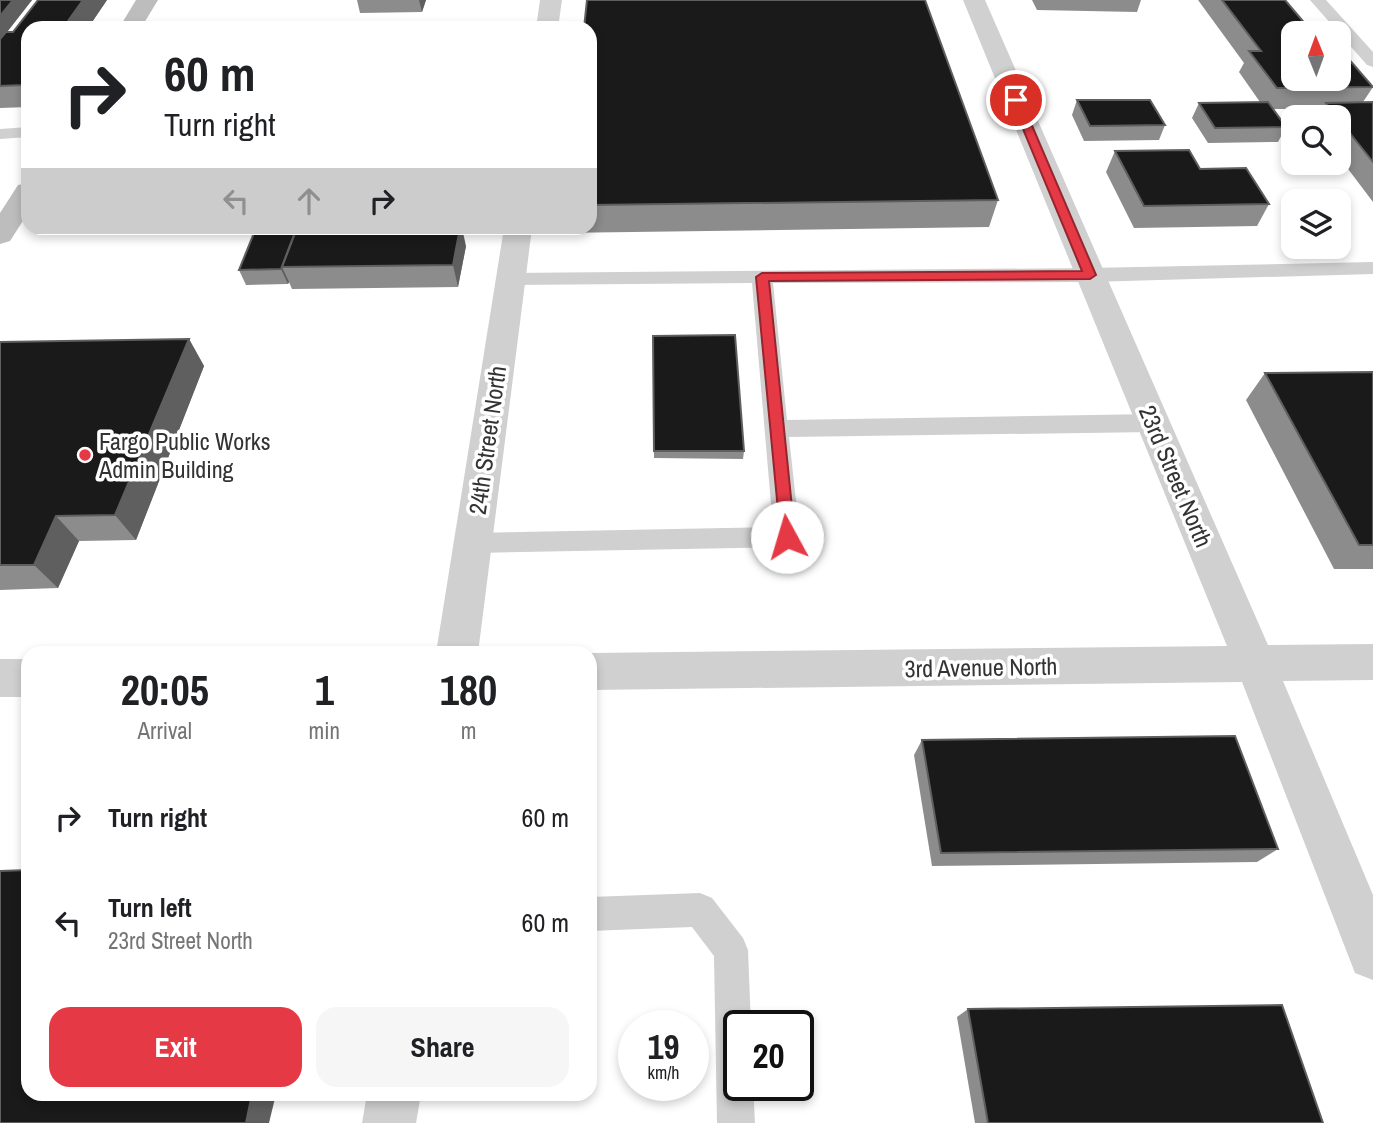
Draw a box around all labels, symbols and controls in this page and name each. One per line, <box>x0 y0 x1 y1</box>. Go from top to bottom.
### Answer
north arrow <box>1281 21 1351 91</box>
map controls <box>1281 21 1351 259</box>
text: 60 m <box>164 40 256 106</box>
icon: right <box>49 49 140 140</box>
pin <box>986 70 1046 130</box>
icon: arrive <box>997 81 1035 119</box>
text: Turn right <box>164 103 276 146</box>
button: search <box>1281 105 1351 175</box>
icon: left <box>217 182 255 220</box>
icon: ahead <box>290 182 328 220</box>
icon: right <box>363 182 401 220</box>
button: layers <box>1281 189 1351 259</box>
street label: 24th Street North <box>461 364 513 516</box>
street label: 23rd Street North <box>1132 400 1220 552</box>
place label: Fargo Public Works Admin Building <box>98 425 271 485</box>
marker: Fargo Public Works Admin Building <box>77 447 93 463</box>
position arrow <box>750 500 824 574</box>
street label: 3rd Avenue North <box>904 650 1058 684</box>
text: 20:05 <box>121 662 209 718</box>
text: 1 <box>315 662 334 718</box>
text: 180 <box>440 662 497 718</box>
text: Arrival <box>138 715 192 746</box>
text: min <box>309 715 340 746</box>
text: m <box>461 715 476 746</box>
icon: right <box>49 799 87 837</box>
text: Turn right <box>108 800 207 835</box>
text: 60 m <box>522 800 569 835</box>
text: Turn left <box>108 890 192 925</box>
icon: left <box>49 904 87 942</box>
text: 60 m <box>522 905 569 940</box>
text: 23rd Street North <box>108 925 253 956</box>
button: Exit <box>49 1007 302 1087</box>
button: Share <box>316 1007 569 1087</box>
speed limit sign: 20 <box>723 1010 814 1101</box>
text: 19 <box>648 1023 679 1070</box>
text: km/h <box>648 1060 680 1085</box>

